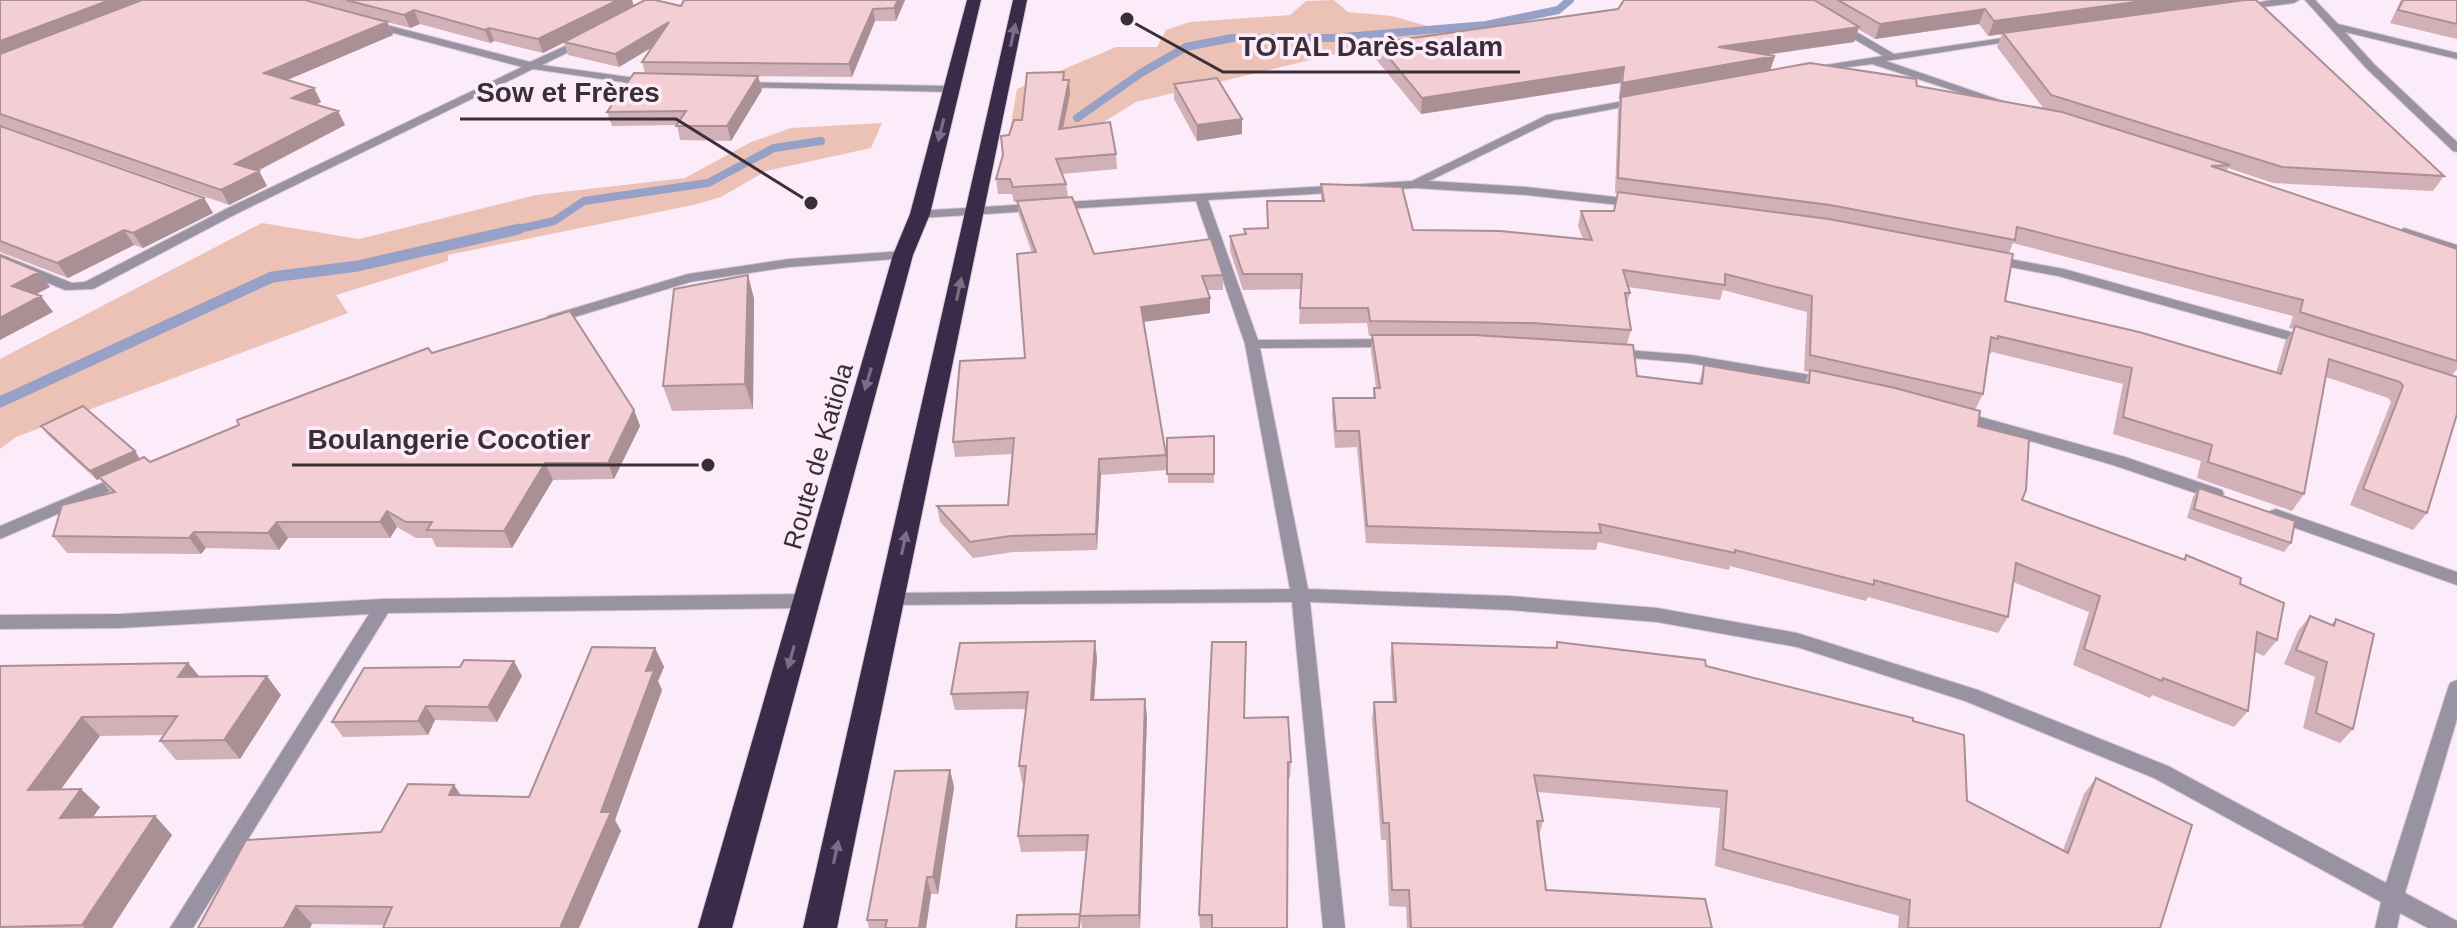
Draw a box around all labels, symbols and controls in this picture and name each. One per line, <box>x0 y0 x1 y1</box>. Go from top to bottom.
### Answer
callout: TOTAL Darès-salam <box>1223 20 1520 72</box>
one-way arrow <box>1007 22 1020 47</box>
text: TOTAL Darès-salam <box>1239 31 1503 62</box>
callout: Sow et Frères <box>460 67 676 119</box>
text: Sow et Frères <box>476 77 660 108</box>
one-way arrow <box>934 117 947 142</box>
one-way arrow <box>953 276 966 301</box>
street label: Route de Katiola <box>777 359 859 553</box>
one-way arrow <box>862 367 874 392</box>
callout: Boulangerie Cocotier <box>292 413 607 465</box>
text: Boulangerie Cocotier <box>307 424 591 455</box>
one-way arrow <box>898 530 911 555</box>
one-way arrow <box>784 644 796 669</box>
one-way arrow <box>830 839 843 864</box>

